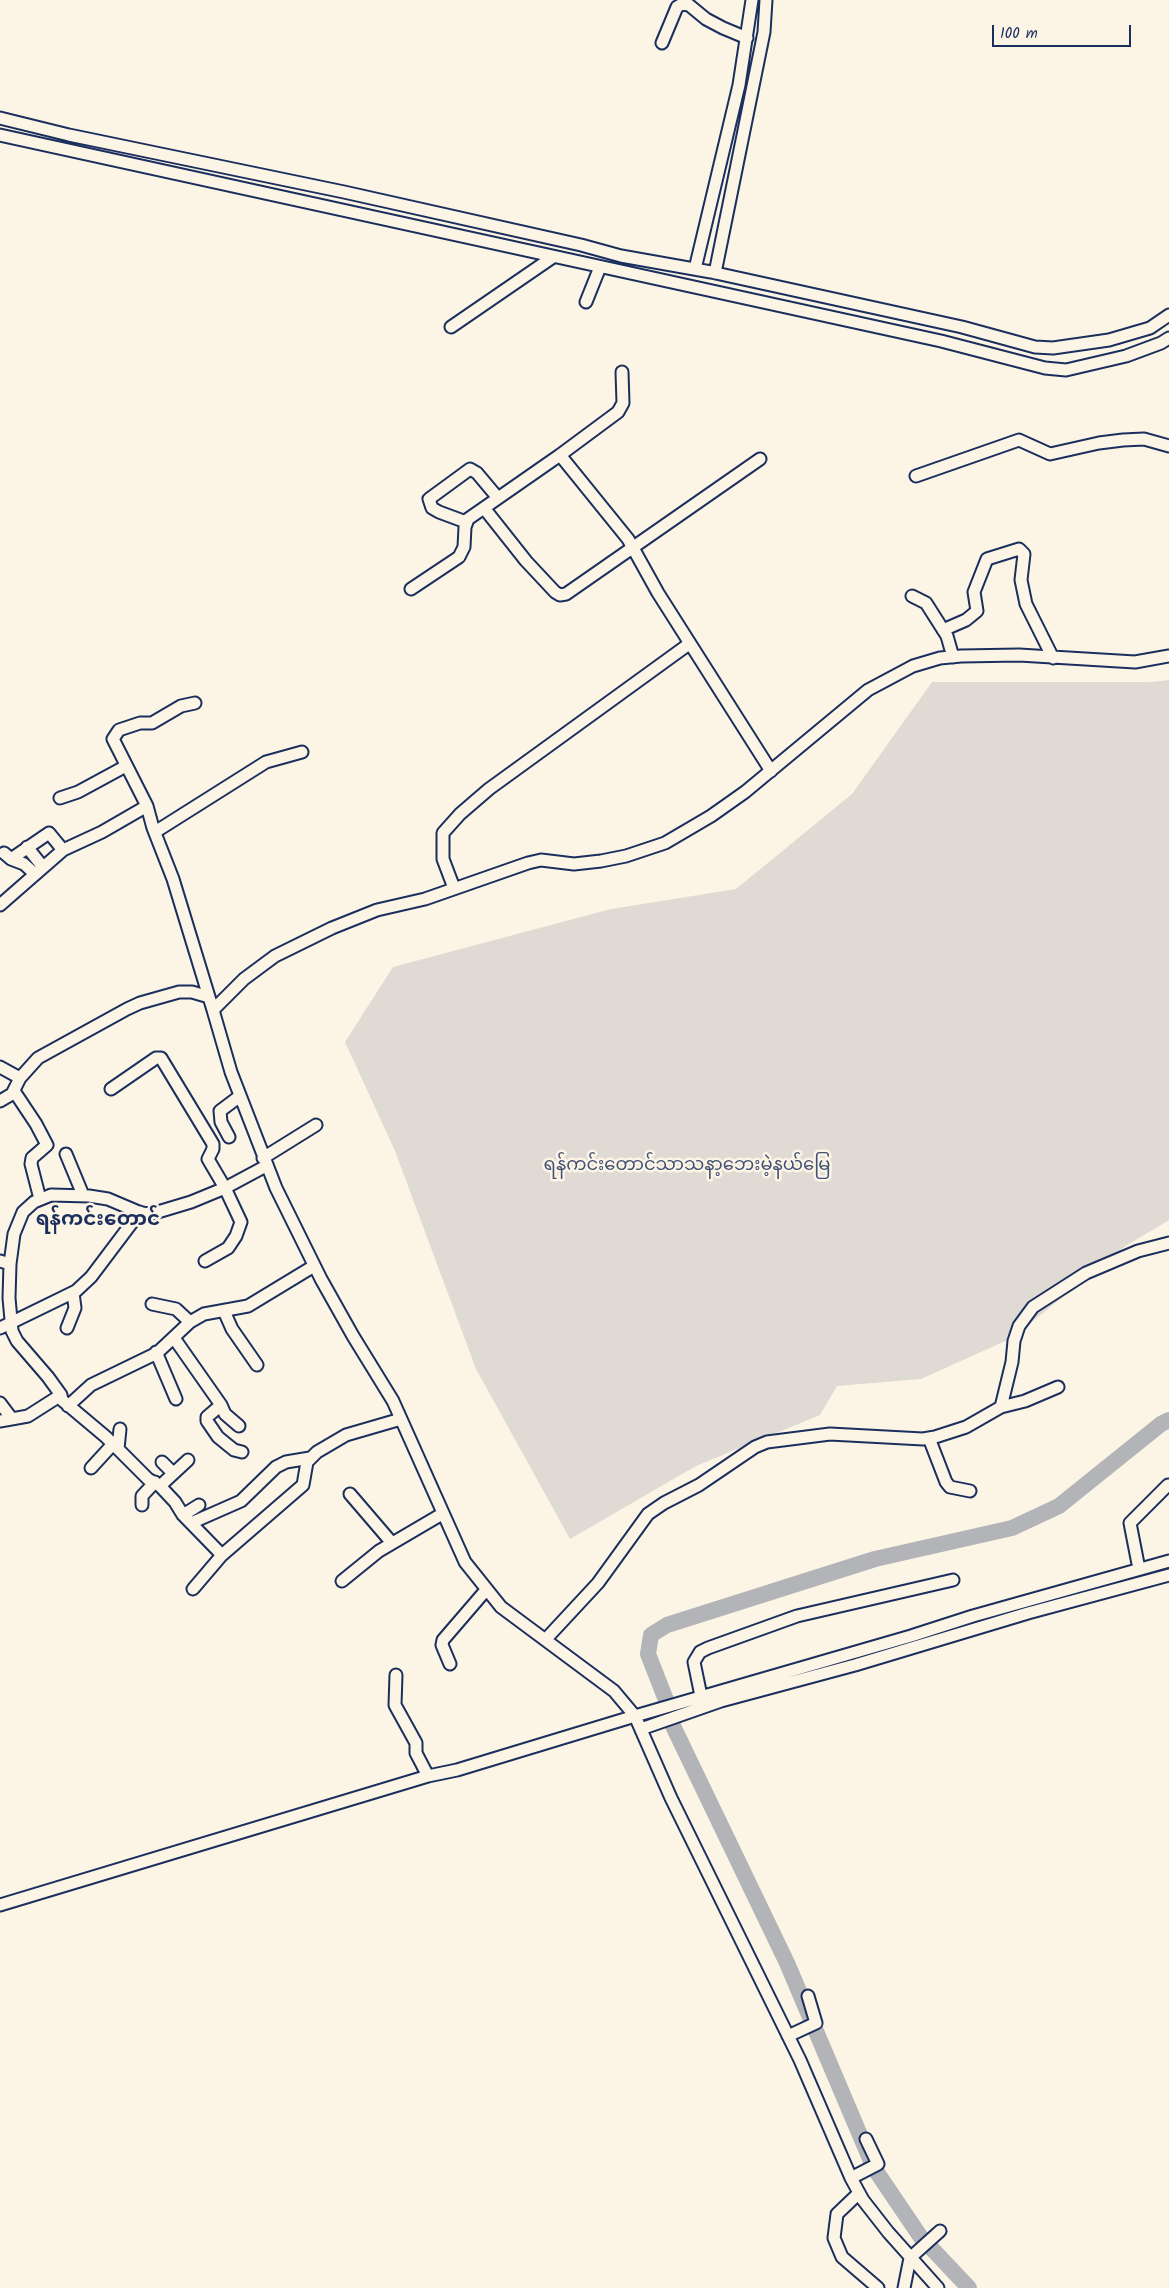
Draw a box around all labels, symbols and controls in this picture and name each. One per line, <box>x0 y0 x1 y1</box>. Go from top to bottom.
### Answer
scale bar <box>994 15 1133 47</box>
text: 100 m <box>1000 22 1038 46</box>
park label: ရန်ကင်းတောင်သာသနာ့ဘေးမဲ့နယ်မြေ <box>544 1156 830 1178</box>
district label: ရန်ကင်းတောင် <box>36 1210 160 1234</box>

